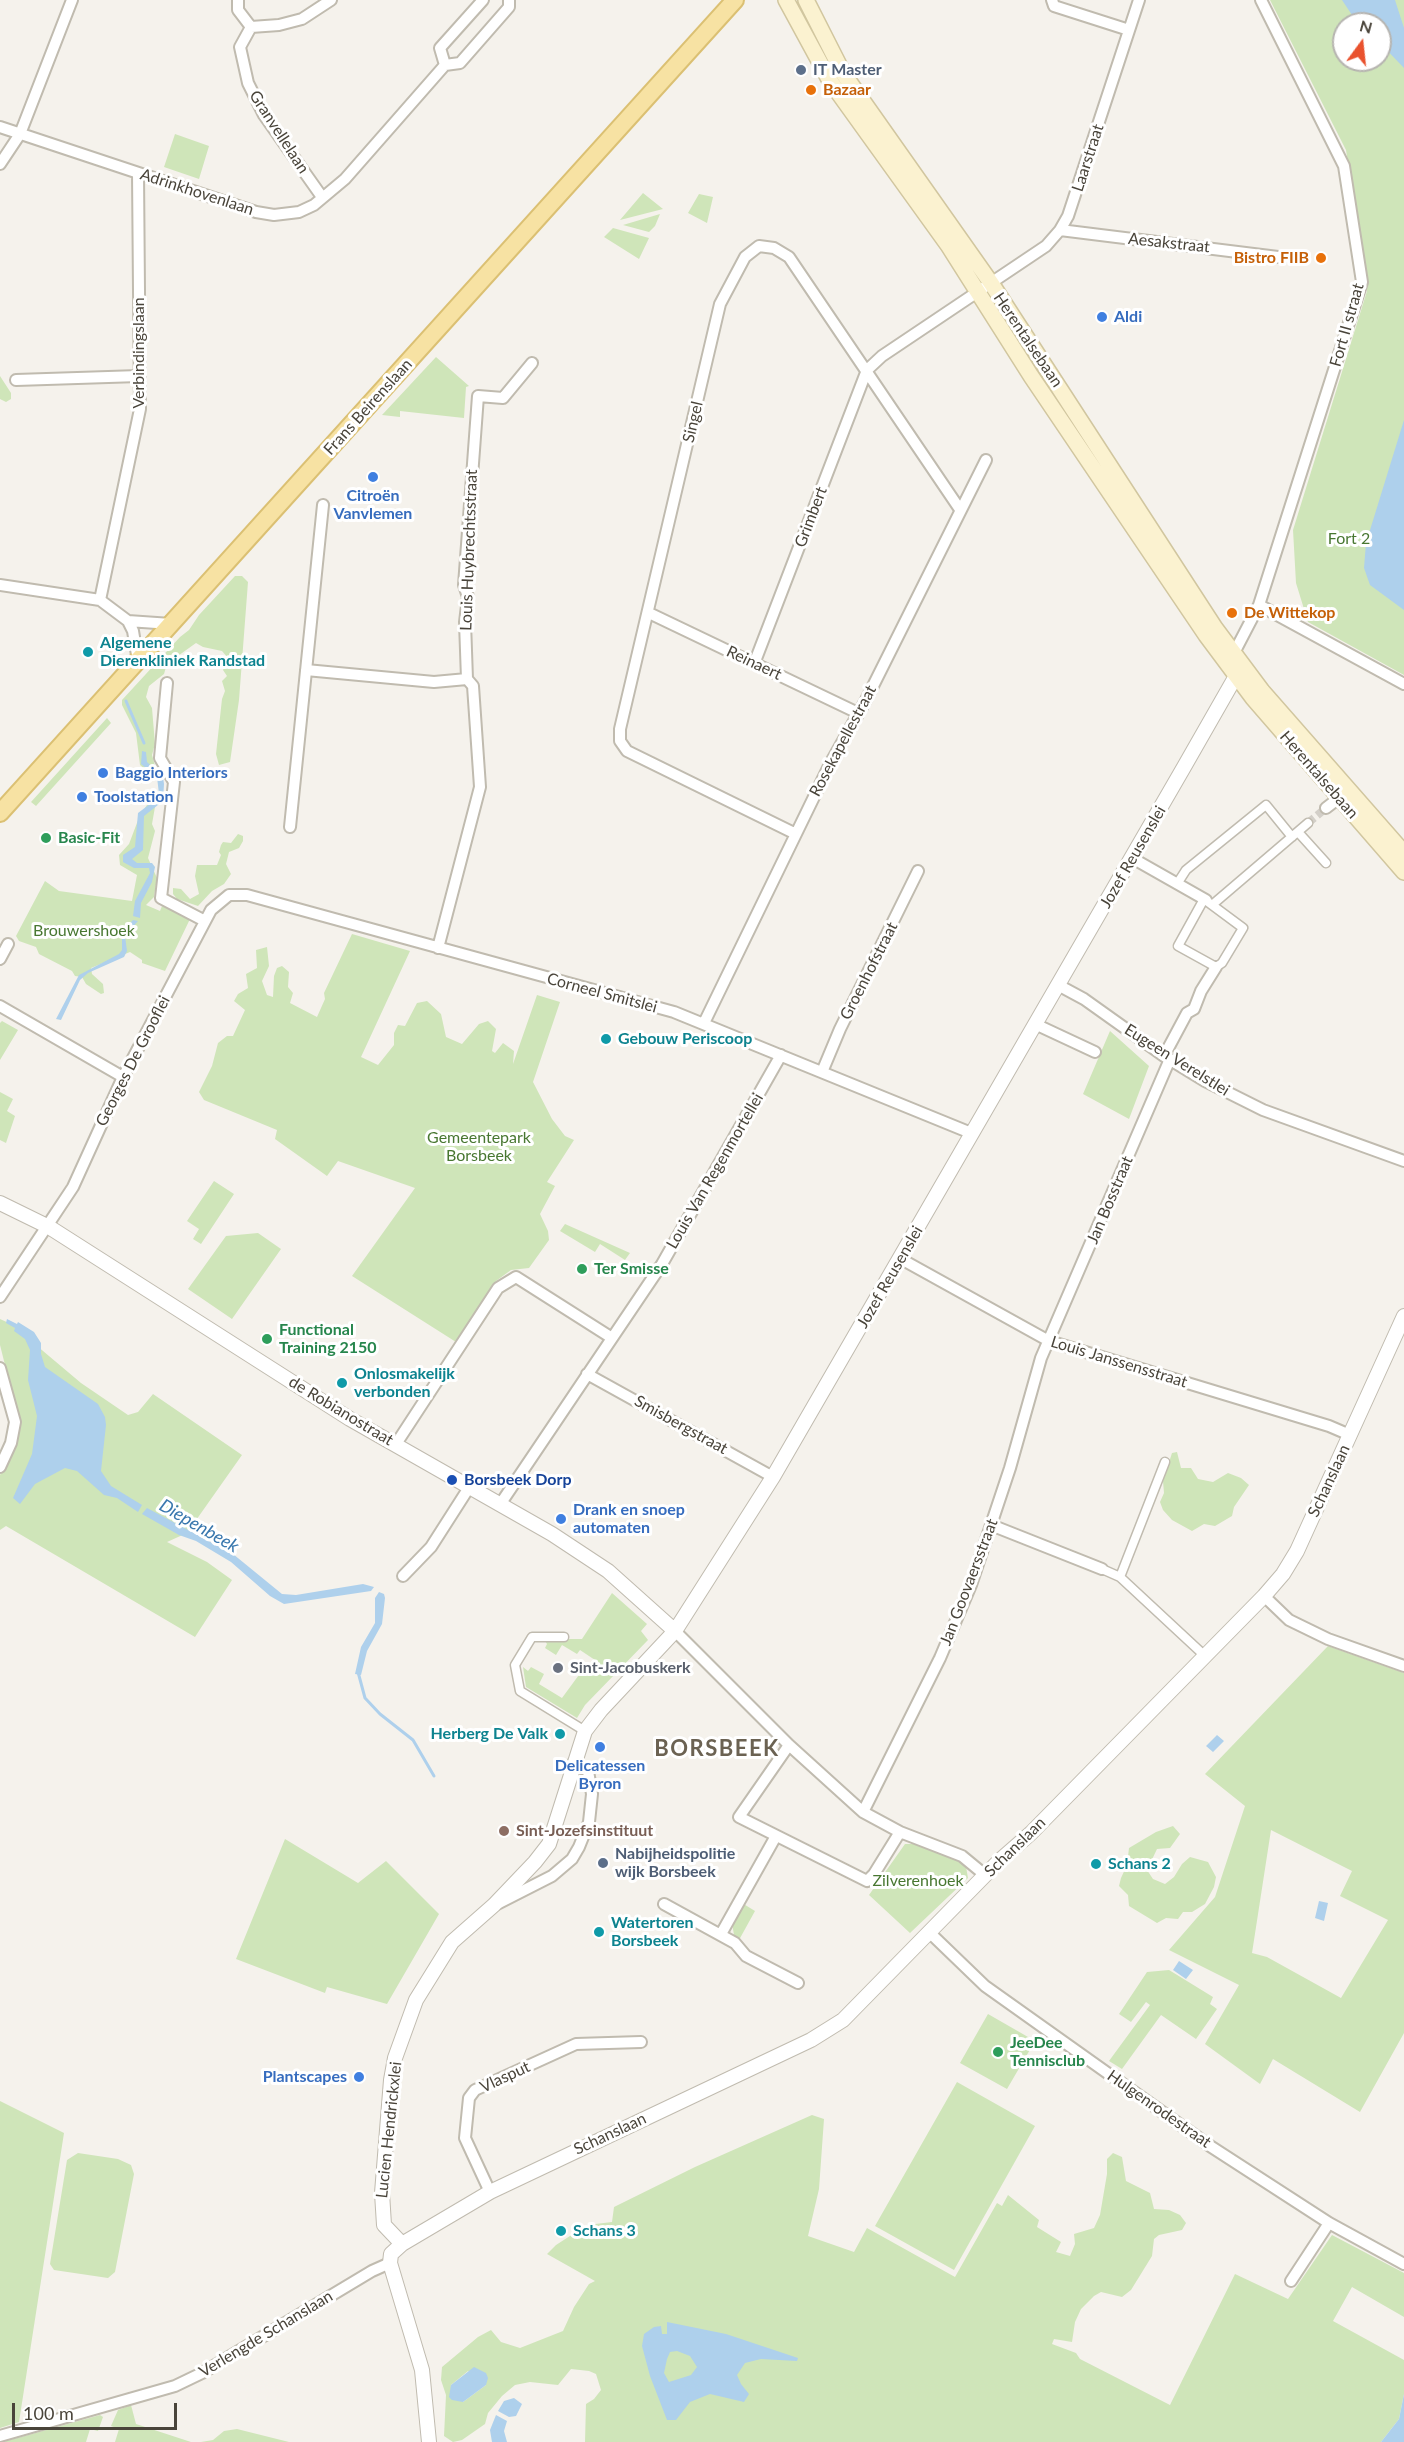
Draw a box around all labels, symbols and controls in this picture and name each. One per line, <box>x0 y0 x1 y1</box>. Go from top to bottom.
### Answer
north arrow <box>1332 12 1392 72</box>
text: N <box>1358 15 1375 37</box>
place label: IT Master <box>813 60 882 80</box>
marker: IT Master <box>794 63 808 77</box>
place label: Bazaar <box>823 80 871 100</box>
marker: Bazaar <box>804 83 818 97</box>
street label: Granvellelaan <box>245 87 313 177</box>
street label: Laarstraat <box>1068 122 1108 194</box>
street label: Adrinkhovenlaan <box>138 165 256 219</box>
street label: Aesakstraat <box>1127 229 1211 257</box>
place label: Bistro FIIB <box>1234 248 1309 268</box>
marker: Bistro FIIB <box>1314 251 1328 265</box>
street label: Fort II straat <box>1326 281 1368 369</box>
street label: Herentalsebaan <box>989 289 1067 391</box>
street label: Verbindingslaan <box>129 297 149 409</box>
place label: Aldi <box>1114 307 1142 327</box>
marker: Aldi <box>1095 310 1109 324</box>
street label: Frans Beirenslaan <box>320 355 416 459</box>
street label: Singel <box>679 399 707 445</box>
street label: Louis Huybrechtsstraat <box>457 469 481 631</box>
marker: Citroën Vanvlemen <box>366 470 380 484</box>
street label: Grimbert <box>791 484 831 550</box>
place label: Citroën Vanvlemen <box>334 486 412 524</box>
park label: Fort 2 <box>1328 529 1370 549</box>
place label: De Wittekop <box>1244 603 1335 623</box>
marker: De Wittekop <box>1225 606 1239 620</box>
place label: Algemene Dierenkliniek Randstad <box>100 633 265 671</box>
street label: Reinaert <box>723 642 785 684</box>
marker: Algemene Dierenkliniek Randstad <box>81 645 95 659</box>
street label: Rosekapellestraat <box>806 682 880 800</box>
street label: Herentalsebaan <box>1276 727 1362 823</box>
place label: Baggio Interiors <box>115 763 228 783</box>
marker: Baggio Interiors <box>96 766 110 780</box>
place label: Toolstation <box>94 787 174 807</box>
marker: Toolstation <box>75 790 89 804</box>
street label: Jozef Reusenslei <box>1096 803 1170 911</box>
place label: Basic-Fit <box>58 828 120 848</box>
marker: Basic-Fit <box>39 831 53 845</box>
street label: Groenhofstraat <box>836 919 902 1023</box>
park label: Brouwershoek <box>33 921 135 941</box>
street label: Corneel Smitslei <box>545 969 659 1017</box>
street label: Georges De Grooflei <box>92 993 174 1129</box>
street label: Eugeen Verelstlei <box>1121 1020 1233 1100</box>
place label: Gebouw Periscoop <box>618 1029 752 1049</box>
marker: Gebouw Periscoop <box>599 1032 613 1046</box>
street label: Louis Van Regenmortellei <box>663 1090 767 1252</box>
park label: Gemeentepark Borsbeek <box>427 1128 531 1166</box>
street label: Jan Bosstraat <box>1083 1153 1137 1247</box>
street label: Jozef Reusenslei <box>853 1223 927 1331</box>
place label: Ter Smisse <box>594 1259 669 1279</box>
marker: Ter Smisse <box>575 1262 589 1276</box>
place label: Functional Training 2150 <box>279 1320 377 1358</box>
marker: Functional Training 2150 <box>260 1332 274 1346</box>
street label: Louis Janssensstraat <box>1048 1332 1190 1392</box>
place label: Onlosmakelijk verbonden <box>354 1364 455 1402</box>
street label: de Robianostraat <box>285 1372 397 1450</box>
marker: Onlosmakelijk verbonden <box>335 1376 349 1390</box>
street label: Smisbergstraat <box>631 1391 731 1459</box>
street label: Schanslaan <box>1304 1442 1354 1520</box>
place label: Borsbeek Dorp <box>464 1470 572 1490</box>
marker: Borsbeek Dorp <box>445 1473 459 1487</box>
water label: Diepenbeek <box>155 1495 243 1557</box>
place label: Drank en snoep automaten <box>573 1500 685 1538</box>
marker: Drank en snoep automaten <box>554 1512 568 1526</box>
street label: Jan Goovaersstraat <box>936 1516 1002 1648</box>
place label: Sint-Jacobuskerk <box>570 1658 691 1678</box>
marker: Sint-Jacobuskerk <box>551 1661 565 1675</box>
place label: Herberg De Valk <box>431 1724 548 1744</box>
marker: Herberg De Valk <box>553 1727 567 1741</box>
district label: BORSBEEK <box>654 1736 780 1762</box>
marker: Delicatessen Byron <box>593 1740 607 1754</box>
place label: Delicatessen Byron <box>555 1756 645 1794</box>
street label: Schanslaan <box>980 1813 1050 1881</box>
place label: Sint-Jozefsinstituut <box>516 1821 653 1841</box>
marker: Sint-Jozefsinstituut <box>497 1824 511 1838</box>
place label: Nabijheidspolitie wijk Borsbeek <box>615 1844 735 1882</box>
place label: Schans 2 <box>1108 1854 1171 1874</box>
marker: Nabijheidspolitie wijk Borsbeek <box>596 1856 610 1870</box>
marker: Schans 2 <box>1089 1857 1103 1871</box>
park label: Zilverenhoek <box>872 1871 964 1891</box>
place label: Watertoren Borsbeek <box>611 1913 694 1951</box>
marker: Watertoren Borsbeek <box>592 1925 606 1939</box>
place label: JeeDee Tennisclub <box>1010 2033 1085 2071</box>
marker: JeeDee Tennisclub <box>991 2045 1005 2059</box>
street label: Vlasput <box>477 2057 533 2097</box>
street label: Lucien Hendrickxlei <box>372 2061 406 2199</box>
street label: Hulgenrodestraat <box>1103 2066 1215 2152</box>
place label: Plantscapes <box>263 2067 347 2087</box>
marker: Plantscapes <box>352 2070 366 2084</box>
street label: Schanslaan <box>571 2109 649 2159</box>
place label: Schans 3 <box>573 2221 636 2241</box>
marker: Schans 3 <box>554 2224 568 2238</box>
street label: Verlengde Schanslaan <box>196 2287 336 2381</box>
scale bar <box>15 2391 180 2429</box>
text: 100 m <box>23 2402 74 2424</box>

